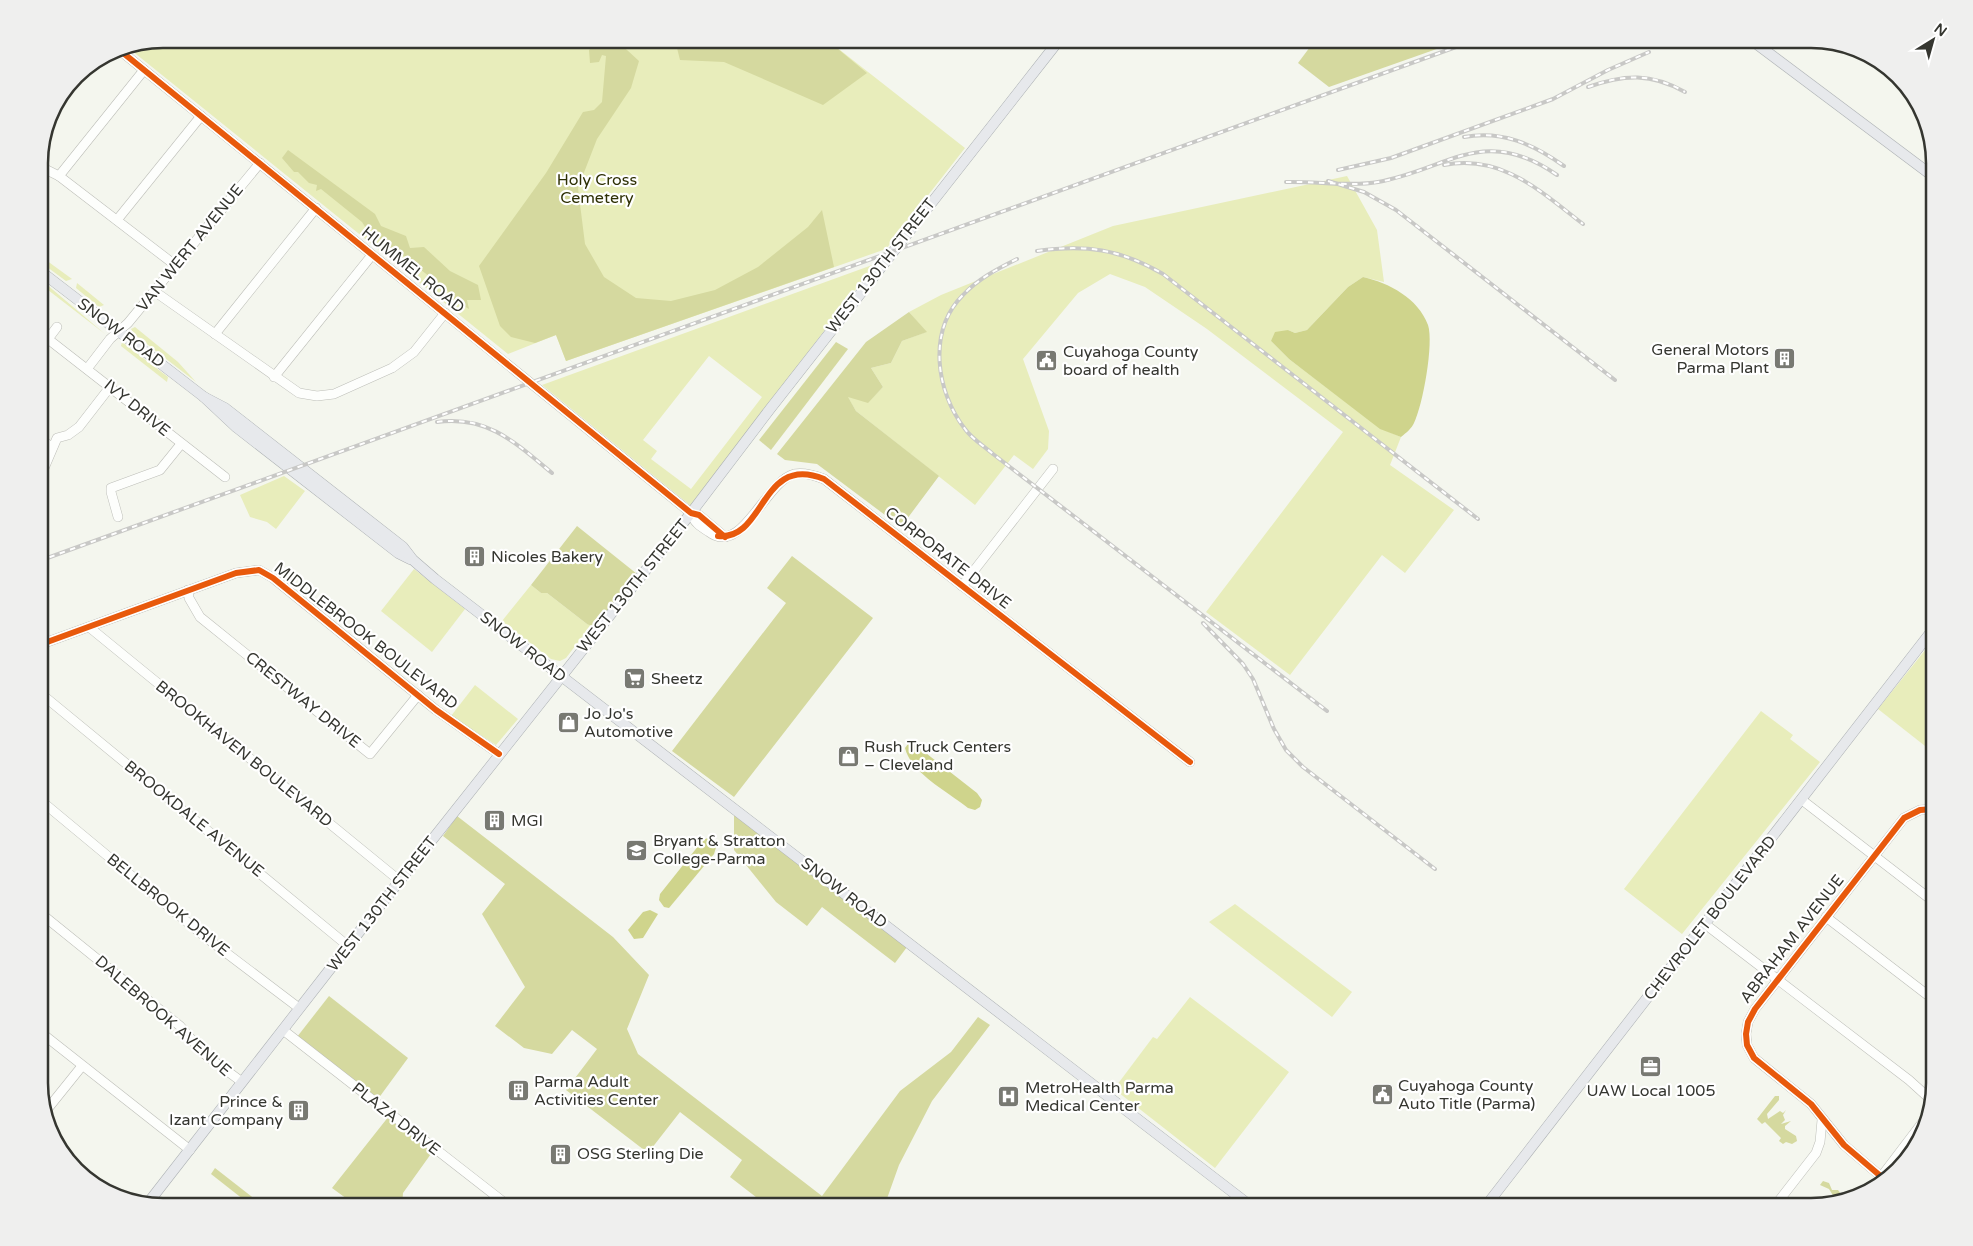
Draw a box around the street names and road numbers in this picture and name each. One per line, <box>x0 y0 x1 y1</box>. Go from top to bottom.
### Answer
street label: VAN WERT AVENUE <box>132 180 248 316</box>
street label: WEST 130TH STREET <box>822 194 940 338</box>
street label: HUMMEL ROAD <box>357 222 469 318</box>
street label: SNOW ROAD <box>73 294 169 372</box>
street label: IVY DRIVE <box>100 375 174 441</box>
street label: CORPORATE DRIVE <box>881 503 1015 613</box>
street label: WEST 130TH STREET <box>573 515 693 657</box>
street label: MIDDLEBROOK BOULEVARD <box>270 558 462 714</box>
street label: SNOW ROAD <box>476 607 570 687</box>
street label: CRESTWAY DRIVE <box>241 647 365 753</box>
street label: BROOKHAVEN BOULEVARD <box>151 676 337 832</box>
street label: BROOKDALE AVENUE <box>120 756 268 882</box>
street label: WEST 130TH STREET <box>323 832 441 976</box>
street label: CHEVROLET BOULEVARD <box>1639 832 1781 1004</box>
street label: BELLBROOK DRIVE <box>103 849 233 961</box>
street label: SNOW ROAD <box>797 853 891 933</box>
street label: ABRAHAM AVENUE <box>1736 871 1848 1007</box>
street label: DALEBROOK AVENUE <box>91 951 235 1081</box>
street label: PLAZA DRIVE <box>348 1078 444 1160</box>

